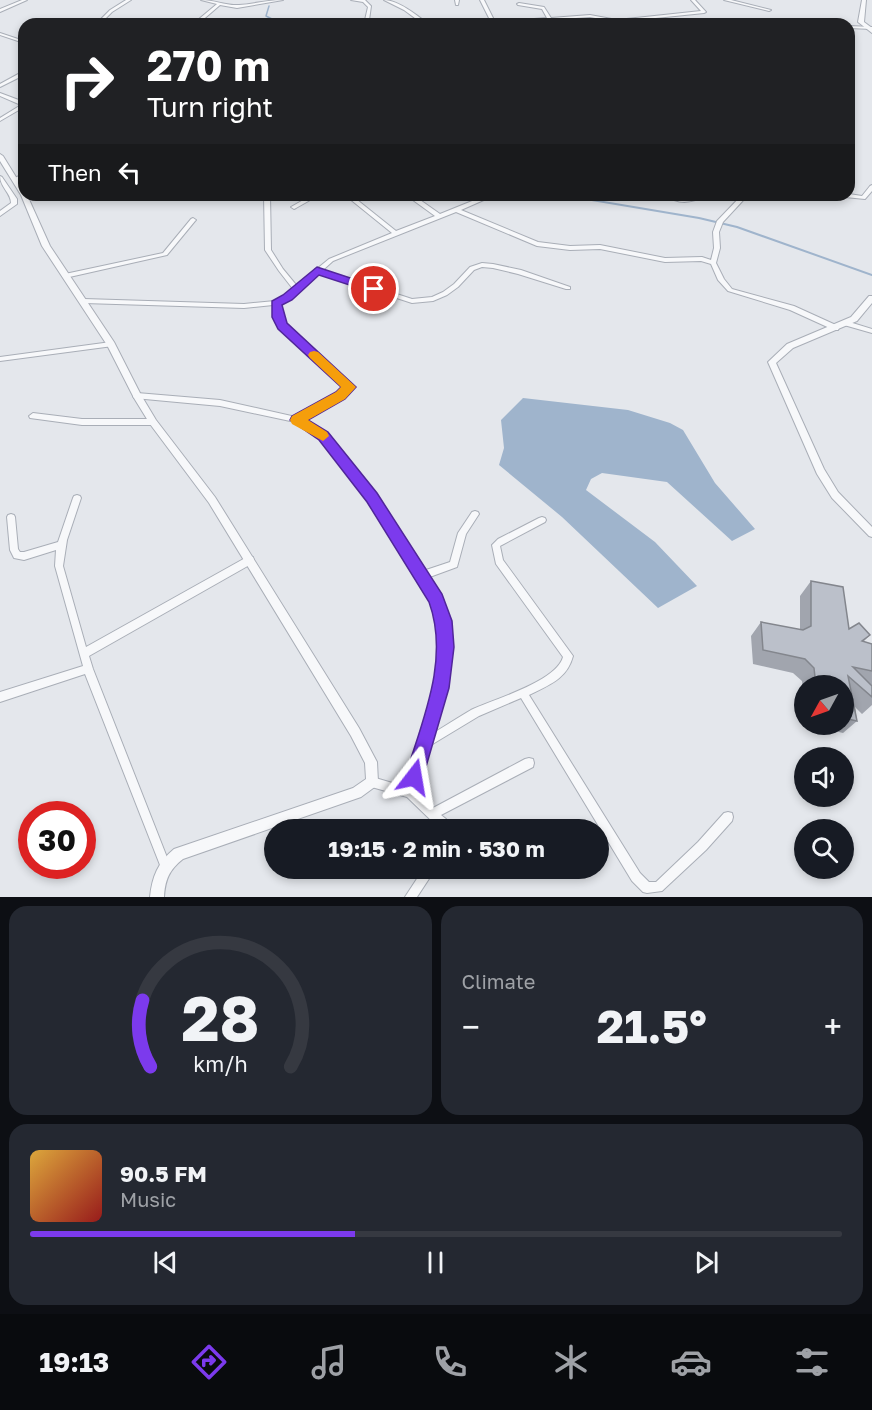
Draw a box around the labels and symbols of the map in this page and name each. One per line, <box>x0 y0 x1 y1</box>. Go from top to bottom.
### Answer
pin <box>348 263 399 314</box>
north arrow <box>794 675 854 735</box>
position arrow <box>382 745 446 809</box>
speed limit sign: 30 <box>18 801 96 879</box>

